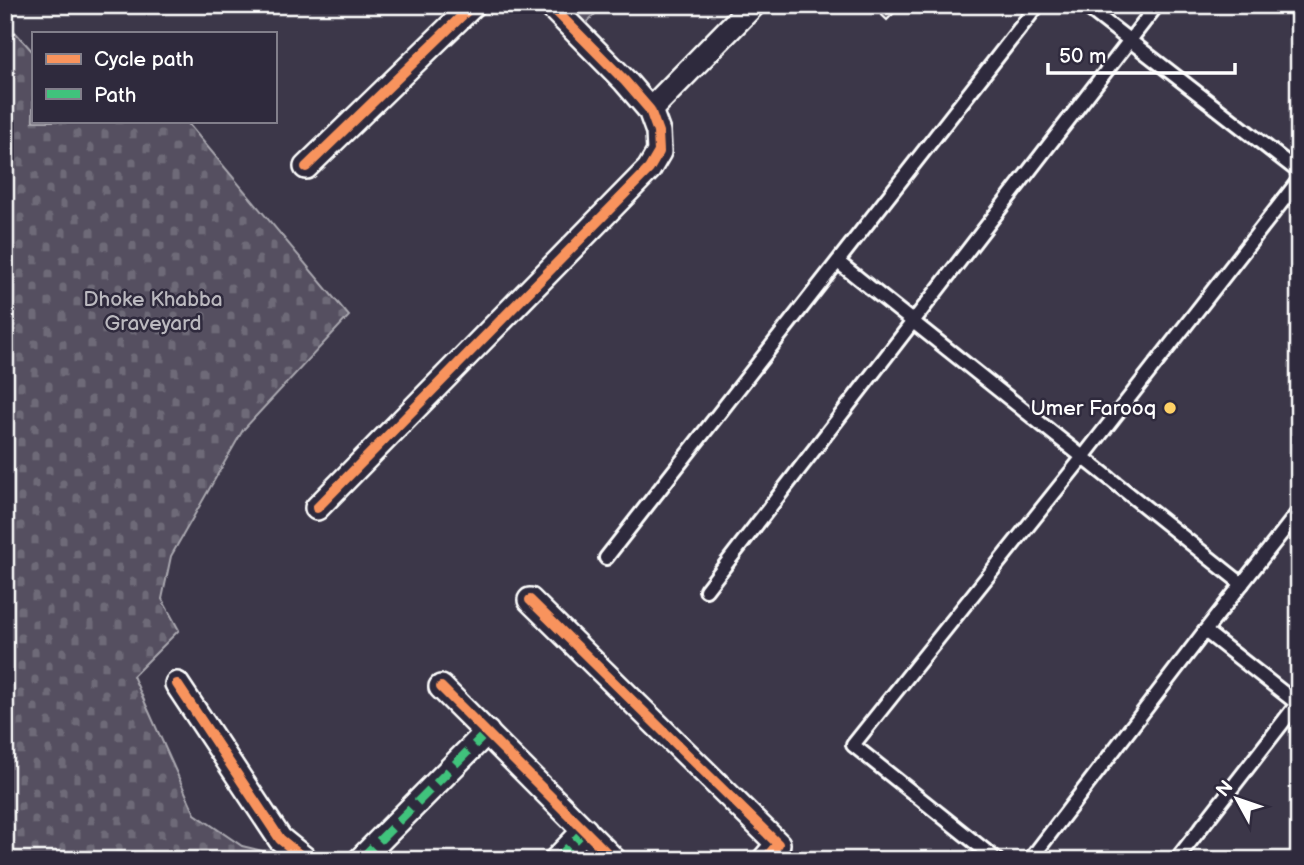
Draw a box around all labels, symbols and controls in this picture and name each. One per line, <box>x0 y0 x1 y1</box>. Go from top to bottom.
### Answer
legend <box>32 32 276 122</box>
scale bar <box>1048 32 1236 76</box>
text: 50 m <box>1059 44 1106 69</box>
text: Cycle path <box>94 47 194 72</box>
text: Path <box>94 83 136 108</box>
park label: Dhoke Khabba Graveyard <box>83 287 223 336</box>
place label: Umer Farooq <box>1031 396 1156 421</box>
marker: Umer Farooq <box>1162 400 1178 416</box>
north arrow <box>1202 764 1272 834</box>
text: N <box>1212 776 1239 802</box>

